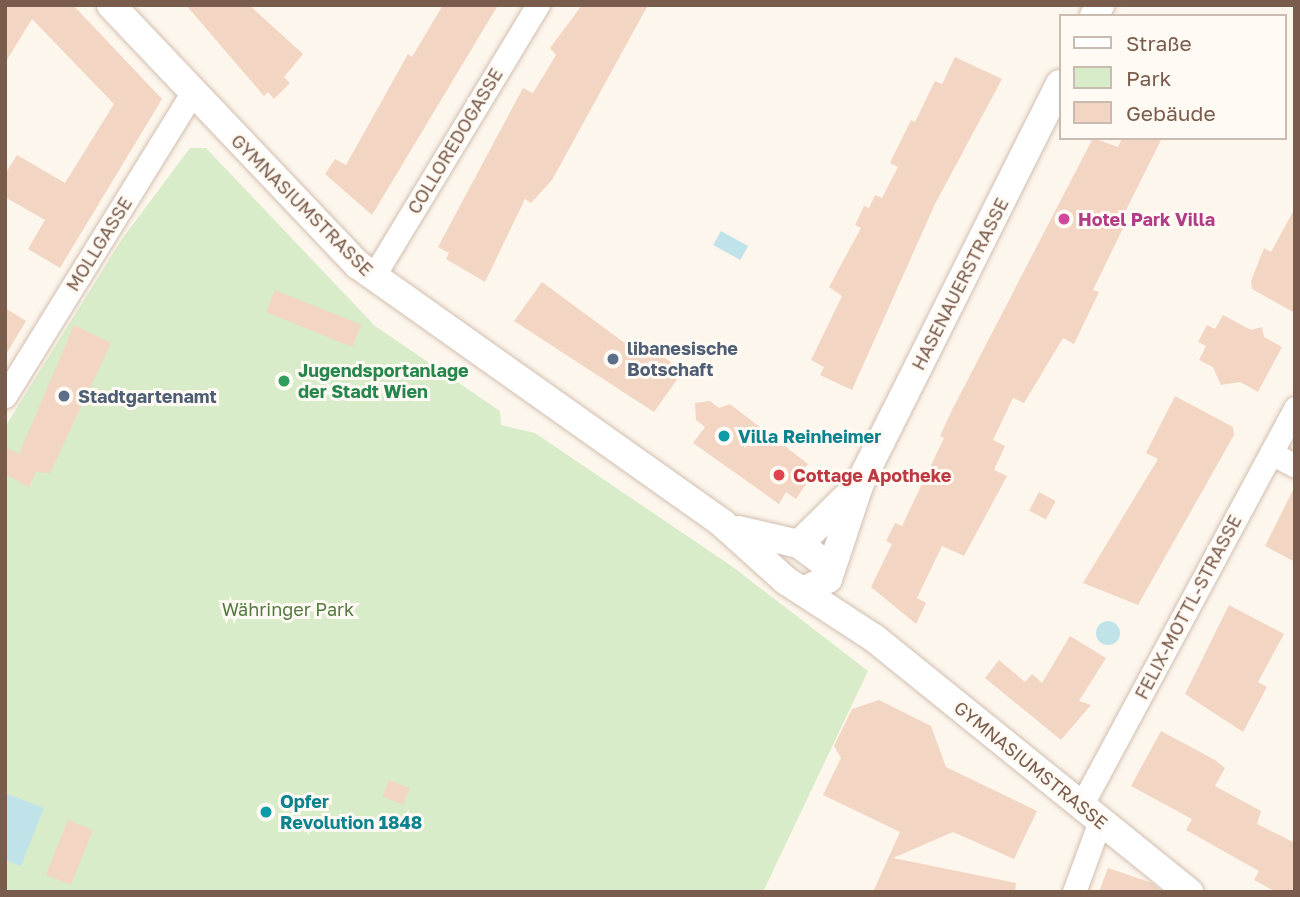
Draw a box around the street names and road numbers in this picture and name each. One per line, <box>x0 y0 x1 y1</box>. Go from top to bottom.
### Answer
street label: COLLOREDOGASSE <box>403 64 507 218</box>
street label: GYMNASIUMSTRASSE <box>227 130 377 280</box>
street label: MOLLGASSE <box>62 193 136 295</box>
street label: HASENAUERSTRASSE <box>907 194 1013 374</box>
street label: FELIX-MOTTL-STRASSE <box>1130 511 1246 703</box>
street label: GYMNASIUMSTRASSE <box>950 696 1112 834</box>

